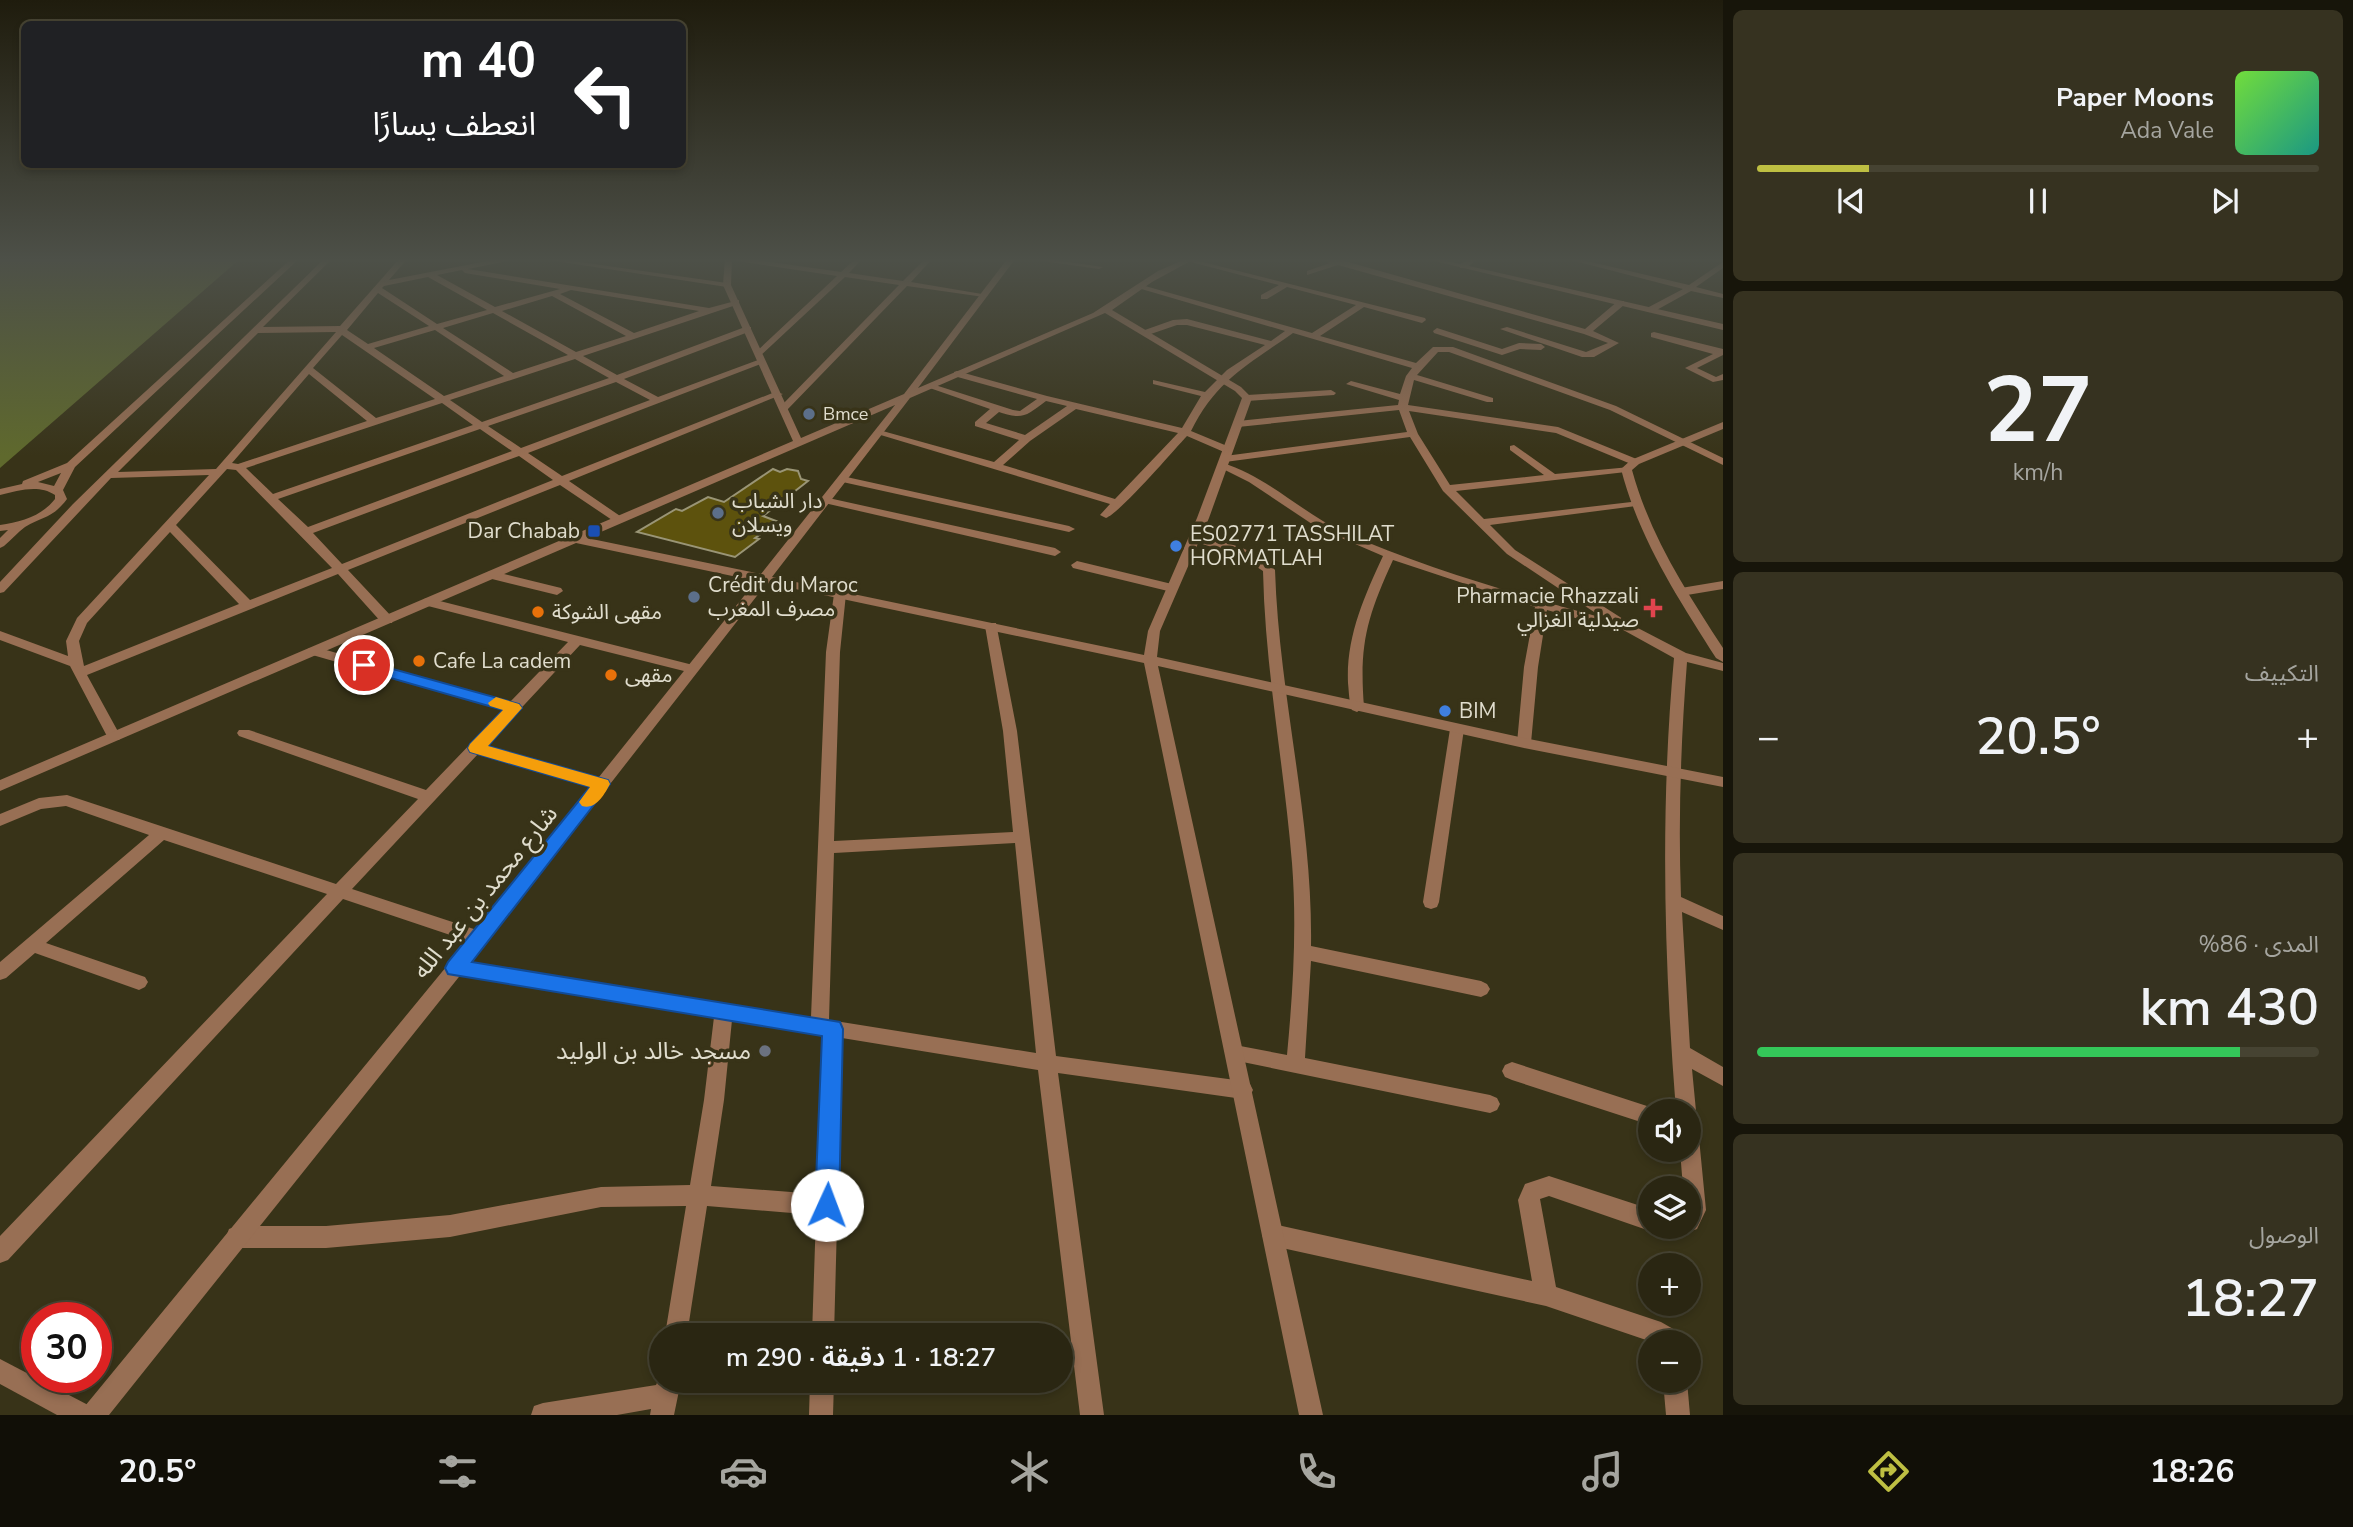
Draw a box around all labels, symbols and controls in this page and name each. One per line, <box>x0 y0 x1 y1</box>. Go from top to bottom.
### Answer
text: 40 m <box>421 27 536 94</box>
icon: left <box>560 49 651 140</box>
text: Paper Moons <box>2056 80 2214 115</box>
text: انعطف يسارًا <box>372 103 536 146</box>
text: Ada Vale <box>2120 115 2214 146</box>
icon: previous <box>1832 182 1870 220</box>
icon: pause <box>2019 182 2057 220</box>
icon: next <box>2206 182 2244 220</box>
text: 27 <box>1983 349 2093 473</box>
place label: Bmce <box>823 402 868 426</box>
marker: Bmce <box>801 406 817 422</box>
text: km/h <box>2013 457 2063 488</box>
place label: دار الشباب ويسلان <box>732 487 823 539</box>
marker: دار الشباب ويسلان <box>710 505 726 521</box>
place label: Dar Chabab <box>468 517 580 545</box>
place label: ES02771 TASSHILAT HORMATLAH <box>1190 520 1394 572</box>
marker: Dar Chabab <box>586 523 602 539</box>
marker: ES02771 TASSHILAT HORMATLAH <box>1168 538 1184 554</box>
place label: Crédit du Maroc مصرف المغرب <box>708 571 858 623</box>
place label: Pharmacie Rhazzali صيدلية الغزالي <box>1456 582 1639 636</box>
marker: Crédit du Maroc مصرف المغرب <box>686 589 702 605</box>
place label: مقهى الشوكة <box>552 598 662 626</box>
marker: Pharmacie Rhazzali صيدلية الغزالي <box>1645 600 1661 616</box>
marker: مقهى الشوكة <box>530 604 546 620</box>
pin <box>334 635 394 695</box>
icon: arrive <box>345 646 383 684</box>
place label: Cafe La cadem <box>433 647 571 675</box>
marker: Cafe La cadem <box>411 653 427 669</box>
text: التكييف <box>2245 658 2319 689</box>
place label: مقهى <box>625 661 673 689</box>
marker: مقهى <box>603 667 619 683</box>
place label: BIM <box>1459 697 1497 725</box>
text: 20.5° <box>1975 701 2101 772</box>
marker: BIM <box>1437 703 1453 719</box>
text: − <box>1757 712 1780 763</box>
text: + <box>2296 712 2319 763</box>
street label: شارع محمد بن عبد الله <box>405 799 565 986</box>
text: المدى · 86% <box>2198 929 2319 960</box>
text: 430 km <box>2140 972 2319 1043</box>
place label: مسجد خالد بن الوليد <box>556 1035 751 1067</box>
marker: مسجد خالد بن الوليد <box>757 1043 773 1059</box>
map controls <box>1638 1099 1701 1393</box>
button: sound <box>1638 1099 1701 1162</box>
position arrow <box>790 1168 864 1242</box>
button: layers <box>1638 1176 1701 1239</box>
text: الوصول <box>2249 1220 2319 1251</box>
button: + <box>1638 1253 1701 1316</box>
text: 18:27 <box>2182 1263 2319 1334</box>
speed limit sign: 30 <box>21 1302 112 1393</box>
button: − <box>1638 1330 1701 1393</box>
text: 18:27 · 1 دقيقة · 290 m <box>726 1340 996 1375</box>
icon: filters <box>433 1447 482 1496</box>
icon: car <box>719 1447 768 1496</box>
icon: climate <box>1005 1447 1054 1496</box>
icon: phone <box>1292 1447 1341 1496</box>
icon: music <box>1578 1447 1627 1496</box>
icon: directions <box>1864 1447 1913 1496</box>
text: 20.5° <box>119 1450 196 1493</box>
text: 18:26 <box>2150 1450 2234 1493</box>

